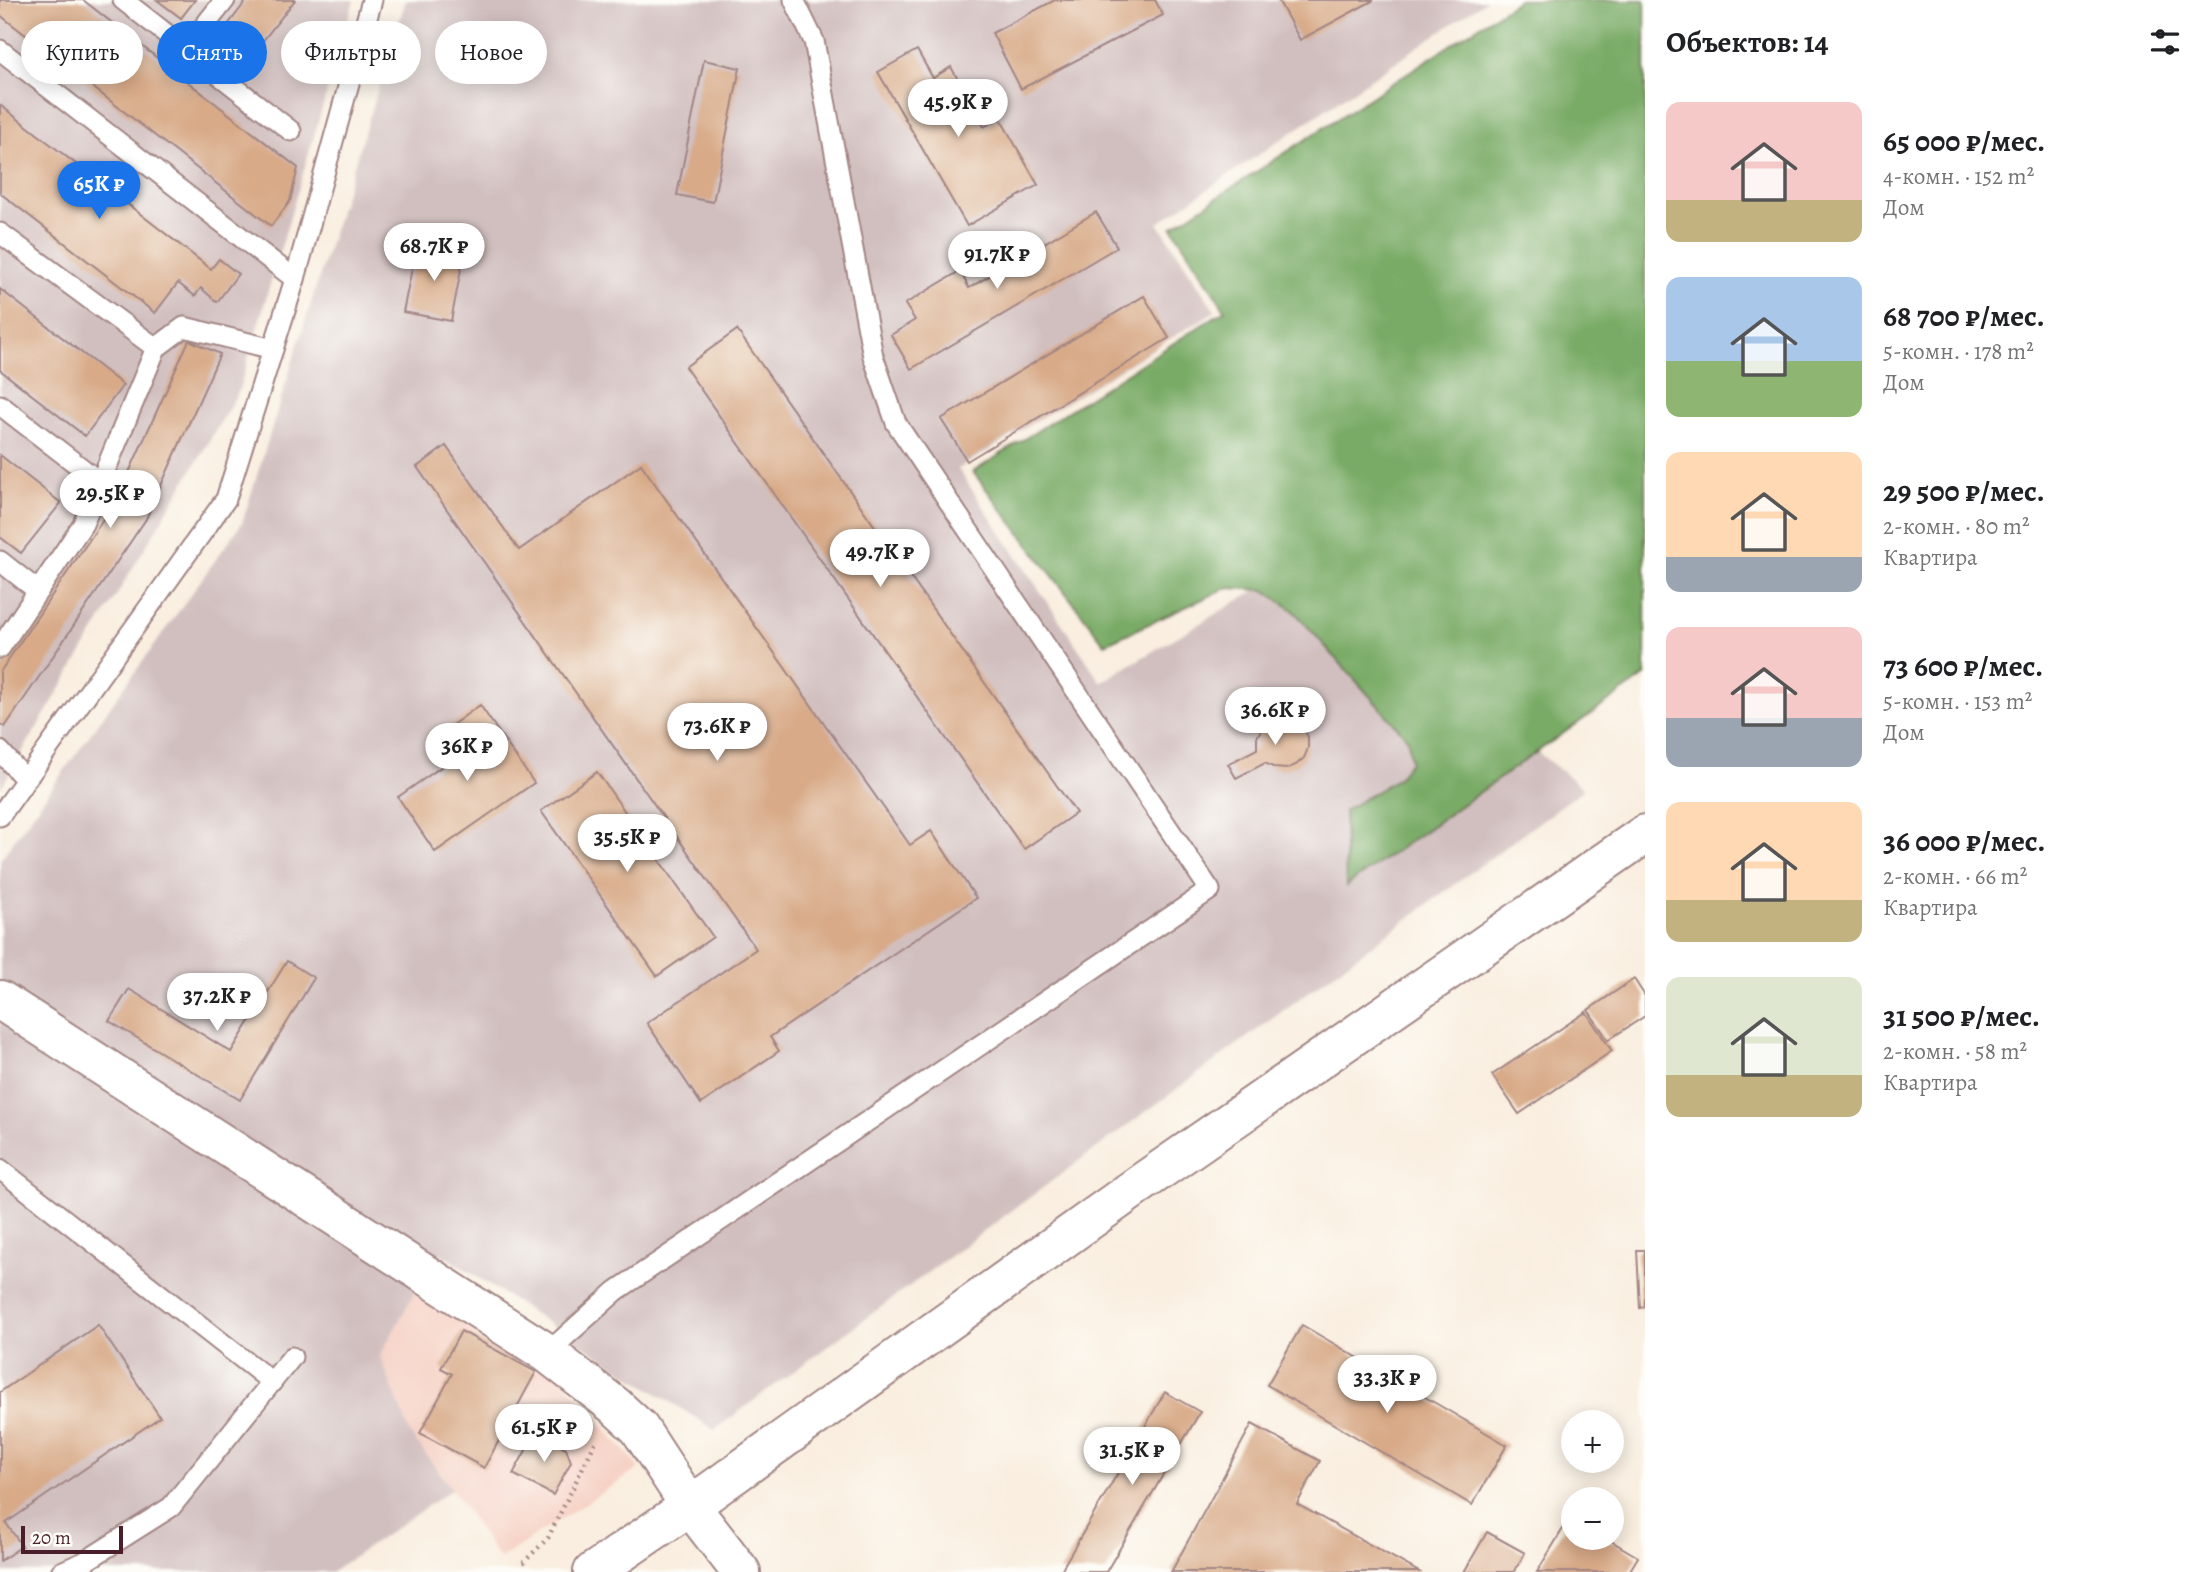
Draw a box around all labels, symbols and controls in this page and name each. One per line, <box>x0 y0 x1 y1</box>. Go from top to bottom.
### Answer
chip: Купить <box>21 21 143 84</box>
chip: Снять <box>157 21 267 84</box>
chip: Фильтры <box>281 21 421 84</box>
chip: Новое <box>435 21 547 84</box>
text: Объектов: 14 <box>1666 22 1828 62</box>
icon: filters <box>2146 23 2184 61</box>
pin: 45.9K ₽ <box>893 80 1023 139</box>
text: 45.9K ₽ <box>924 86 992 117</box>
text: 65 000 ₽/мес. <box>1883 121 2045 161</box>
icon: home <box>1722 130 1806 214</box>
text: 4-комн. · 152 m² <box>1883 161 2034 192</box>
pin: 65K ₽ <box>50 162 148 221</box>
text: 65K ₽ <box>73 168 125 199</box>
text: Дом <box>1883 192 1925 223</box>
pin: 68.7K ₽ <box>369 224 499 283</box>
text: 68.7K ₽ <box>400 230 468 261</box>
pin: 91.7K ₽ <box>932 232 1062 291</box>
text: 91.7K ₽ <box>964 238 1030 269</box>
text: 68 700 ₽/мес. <box>1883 296 2045 336</box>
icon: home <box>1722 305 1806 389</box>
text: 5-комн. · 178 m² <box>1883 336 2034 367</box>
text: Дом <box>1883 367 1925 398</box>
pin: 29.5K ₽ <box>45 470 175 530</box>
text: 29 500 ₽/мес. <box>1883 471 2045 511</box>
text: 29.5K ₽ <box>76 477 144 508</box>
icon: home <box>1722 480 1806 564</box>
text: 2-комн. · 80 m² <box>1883 511 2029 542</box>
pin: 49.7K ₽ <box>815 530 945 589</box>
text: 49.7K ₽ <box>846 536 914 567</box>
text: Квартира <box>1883 542 1978 573</box>
text: 73 600 ₽/мес. <box>1883 646 2043 686</box>
icon: home <box>1722 655 1806 739</box>
text: 5-комн. · 153 m² <box>1883 686 2032 717</box>
pin: 36.6K ₽ <box>1210 688 1340 747</box>
text: 36.6K ₽ <box>1241 694 1309 725</box>
pin: 73.6K ₽ <box>652 704 782 763</box>
text: 73.6K ₽ <box>683 710 751 741</box>
text: Дом <box>1883 717 1925 748</box>
pin: 36K ₽ <box>418 724 516 783</box>
text: 36K ₽ <box>441 730 493 761</box>
pin: 35.5K ₽ <box>562 814 692 874</box>
text: 35.5K ₽ <box>594 821 660 852</box>
text: 36 000 ₽/мес. <box>1883 821 2045 861</box>
icon: home <box>1722 830 1806 914</box>
text: 2-комн. · 66 m² <box>1883 861 2027 892</box>
text: Квартира <box>1883 892 1978 923</box>
pin: 37.2K ₽ <box>152 974 282 1033</box>
text: 37.2K ₽ <box>183 980 251 1011</box>
text: 31 500 ₽/мес. <box>1883 996 2040 1036</box>
icon: home <box>1722 1005 1806 1089</box>
text: 2-комн. · 58 m² <box>1883 1036 2027 1067</box>
text: Квартира <box>1883 1067 1978 1098</box>
pin: 33.3K ₽ <box>1322 1356 1452 1415</box>
text: 33.3K ₽ <box>1354 1362 1420 1393</box>
pin: 61.5K ₽ <box>479 1404 609 1464</box>
map controls <box>1561 1410 1624 1550</box>
button: + <box>1561 1410 1624 1473</box>
text: 61.5K ₽ <box>511 1411 577 1442</box>
pin: 31.5K ₽ <box>1067 1428 1197 1487</box>
text: 31.5K ₽ <box>1099 1434 1165 1465</box>
button: − <box>1561 1487 1624 1550</box>
scale bar <box>21 1523 122 1555</box>
text: 20 m <box>32 1525 71 1551</box>

